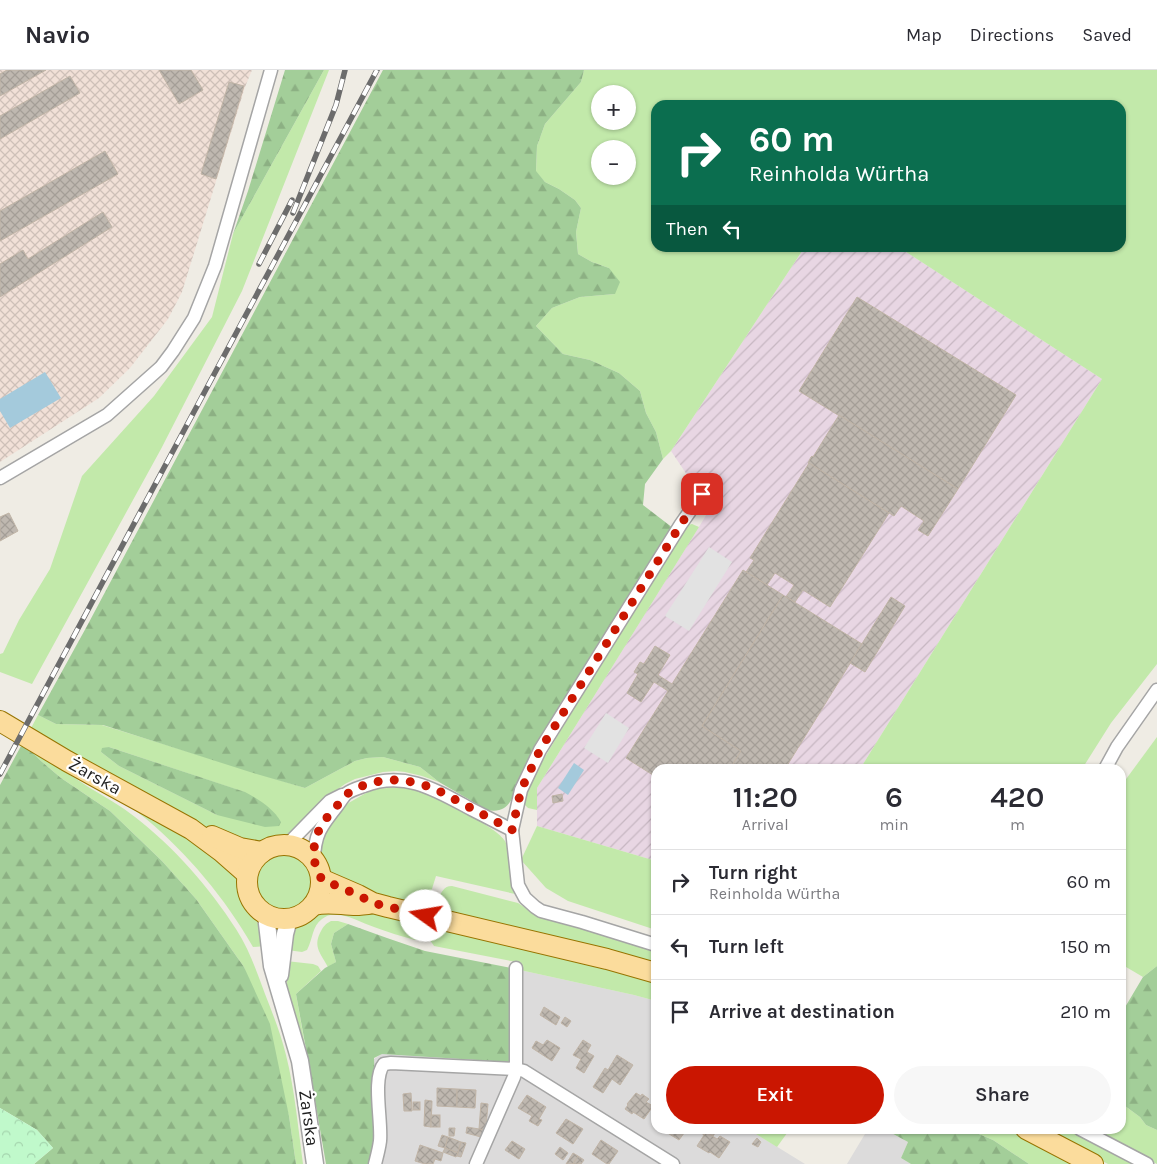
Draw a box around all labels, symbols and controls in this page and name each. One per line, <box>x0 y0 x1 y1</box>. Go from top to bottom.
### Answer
text: Navio <box>25 21 90 49</box>
text: Map <box>906 24 942 46</box>
text: Directions <box>970 24 1054 46</box>
text: Saved <box>1082 24 1132 46</box>
map controls <box>591 85 636 185</box>
button: + <box>591 85 636 130</box>
text: 60 m <box>749 119 834 160</box>
icon: right <box>666 120 731 185</box>
button: − <box>591 140 636 185</box>
text: Reinholda Würtha <box>749 161 929 187</box>
icon: left <box>718 215 746 243</box>
text: Then <box>666 218 708 240</box>
pin <box>681 473 723 515</box>
icon: arrive <box>688 480 716 508</box>
street label: Żarska <box>65 753 125 799</box>
text: 11:20 <box>733 779 798 815</box>
text: 6 <box>885 779 903 815</box>
text: 420 <box>990 779 1044 815</box>
text: Arrival <box>742 815 789 834</box>
text: min <box>879 815 909 834</box>
text: m <box>1010 815 1025 834</box>
text: Turn right <box>709 862 798 884</box>
icon: right <box>666 868 694 896</box>
text: 60 m <box>1067 871 1111 893</box>
text: Reinholda Würtha <box>709 884 840 903</box>
position arrow <box>399 889 451 941</box>
icon: left <box>666 933 694 961</box>
text: Turn left <box>709 936 784 958</box>
text: 150 m <box>1060 936 1111 958</box>
icon: arrive <box>666 998 694 1026</box>
text: Arrive at destination <box>709 1001 895 1023</box>
text: 210 m <box>1060 1001 1111 1023</box>
button: Exit <box>666 1066 884 1124</box>
button: Share <box>894 1066 1111 1124</box>
street label: Żarska <box>294 1088 324 1148</box>

